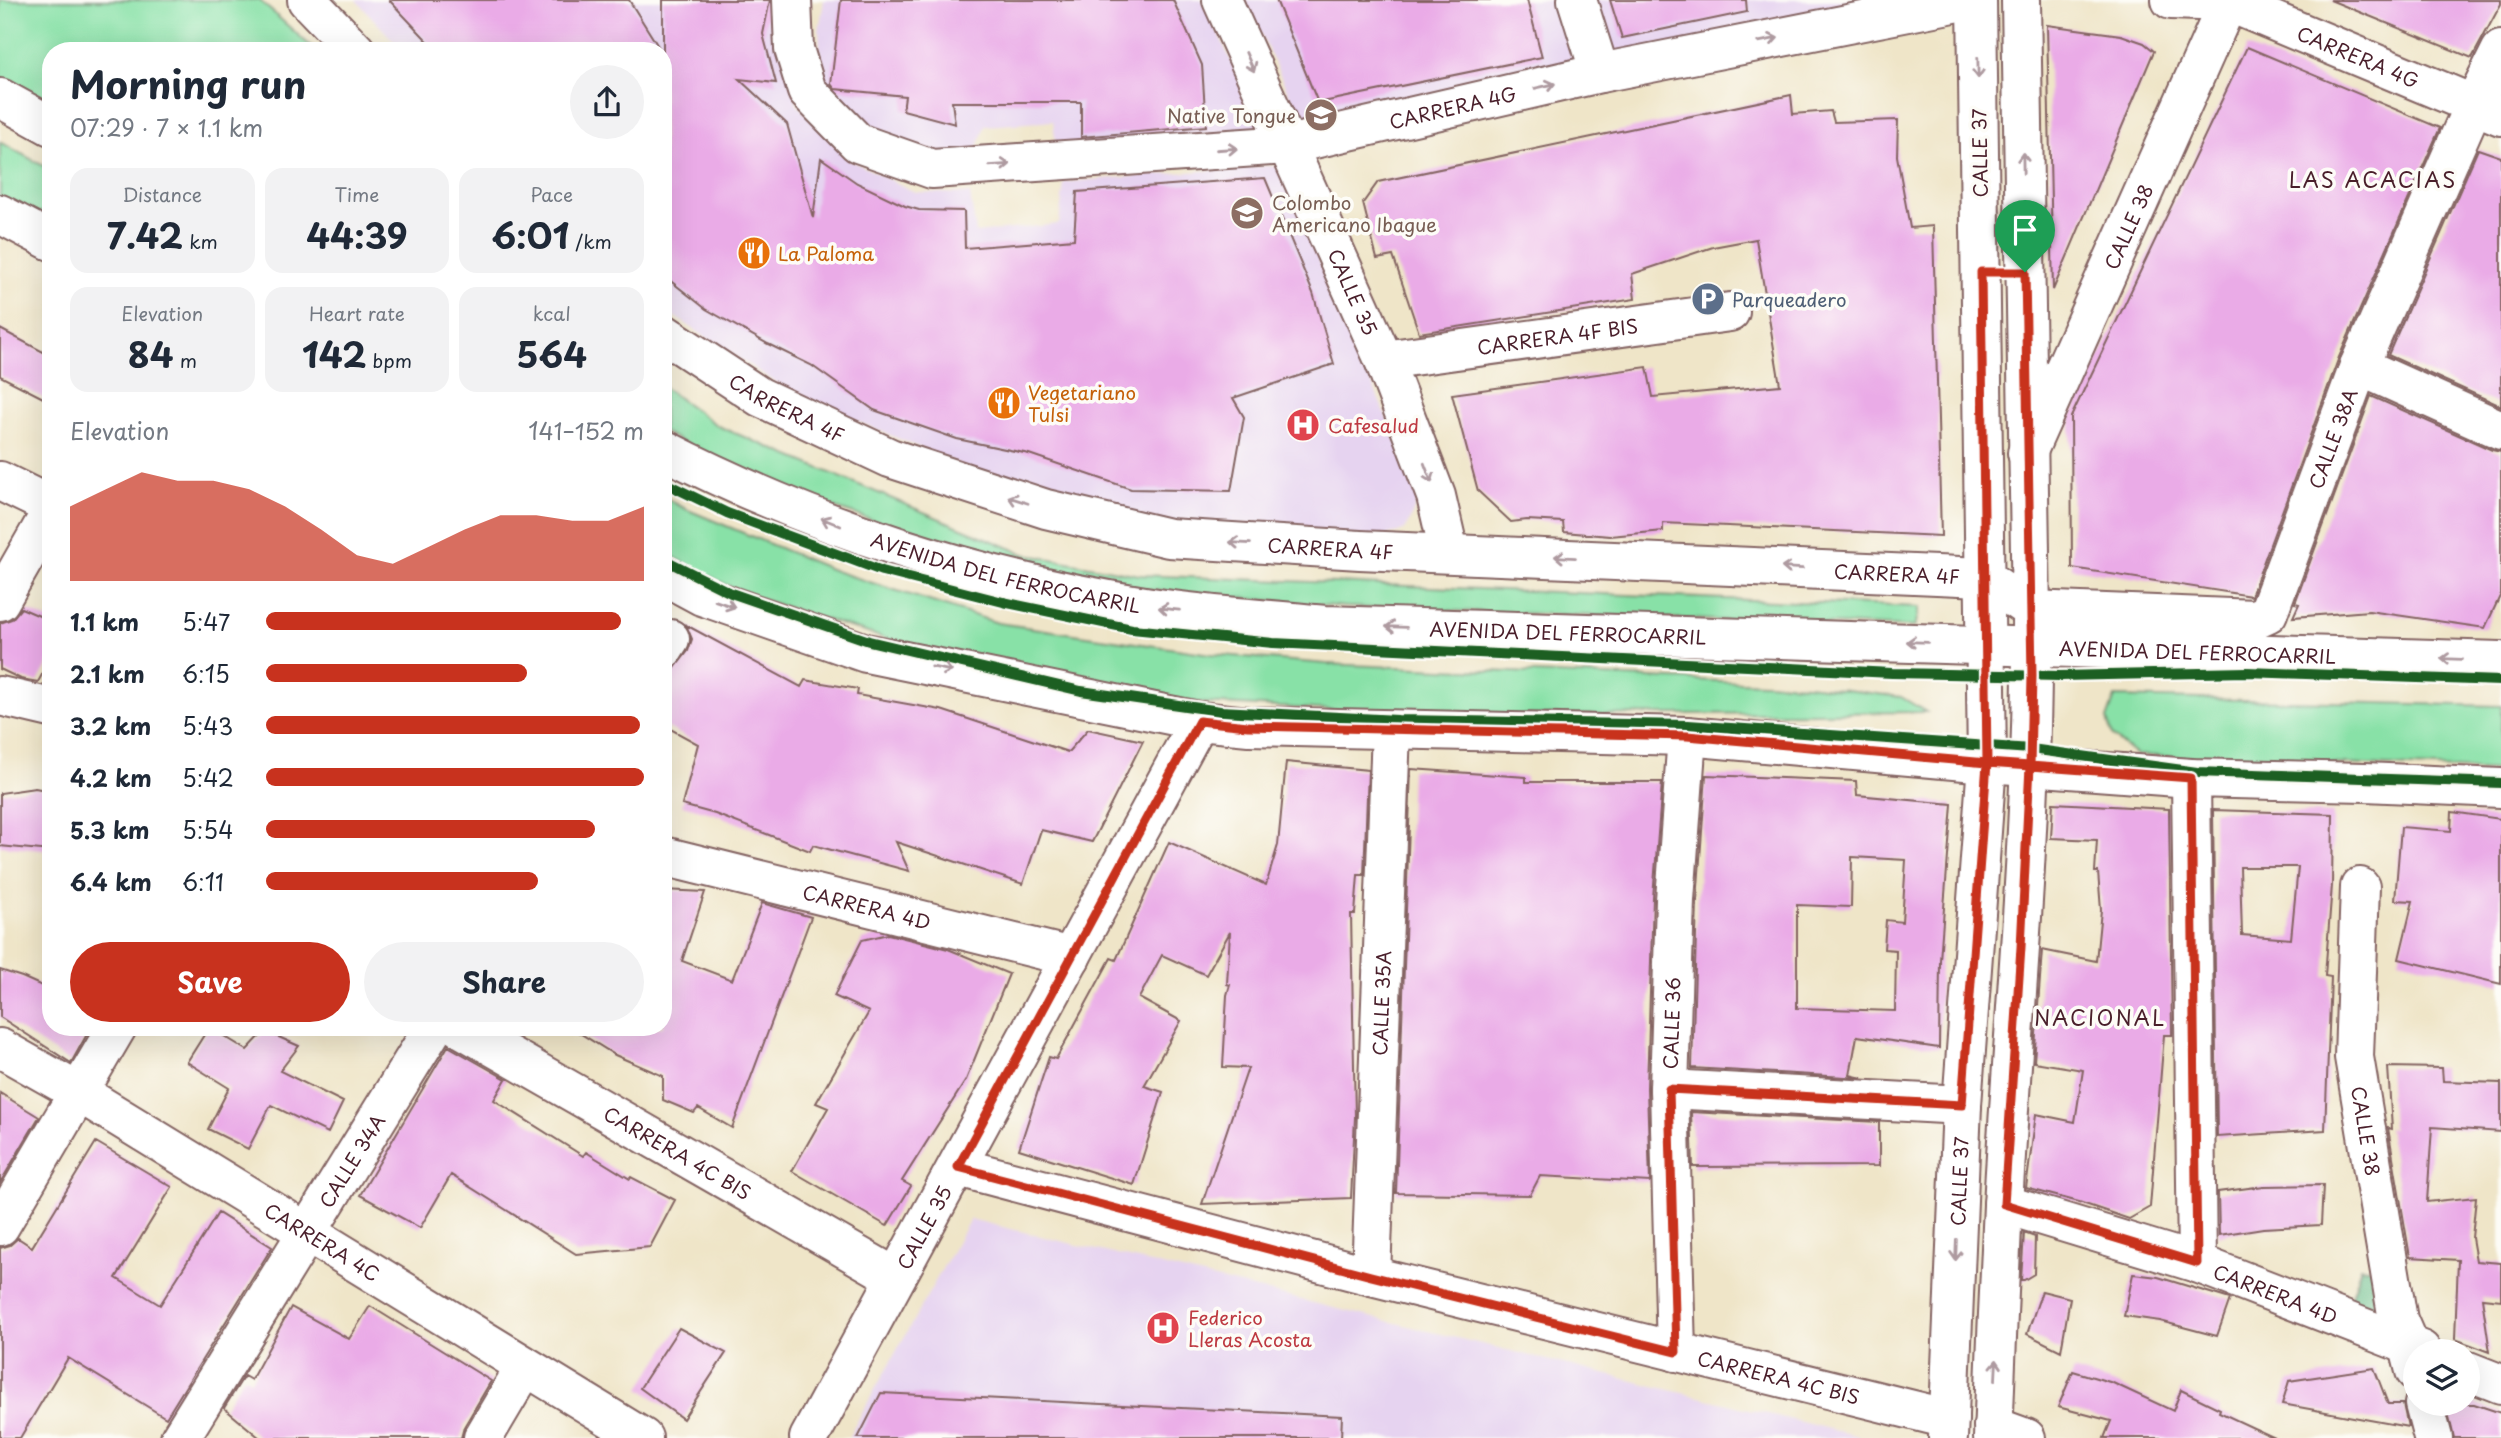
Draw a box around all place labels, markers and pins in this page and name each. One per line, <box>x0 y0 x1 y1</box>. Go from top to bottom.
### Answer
school or university icon: Native Tongue <box>1302 96 1340 134</box>
place label: Native Tongue <box>1167 101 1296 129</box>
place label: Colombo Americano Ibague <box>1272 188 1437 238</box>
school or university icon: Colombo Americano Ibague <box>1228 194 1266 232</box>
pin <box>1995 200 2055 272</box>
restaurant icon: La Paloma <box>735 234 773 272</box>
place label: La Paloma <box>778 239 874 267</box>
parking icon: Parqueadero <box>1689 280 1727 318</box>
place label: Parqueadero <box>1732 285 1846 313</box>
place label: Vegetariano Tulsi <box>1028 378 1136 428</box>
restaurant icon: Vegetariano Tulsi <box>985 384 1023 422</box>
hospital icon: Cafesalud <box>1284 406 1322 444</box>
place label: Cafesalud <box>1328 411 1419 439</box>
place label: Federico Lleras Acosta <box>1188 1303 1312 1353</box>
hospital icon: Federico Lleras Acosta <box>1144 1309 1182 1347</box>

